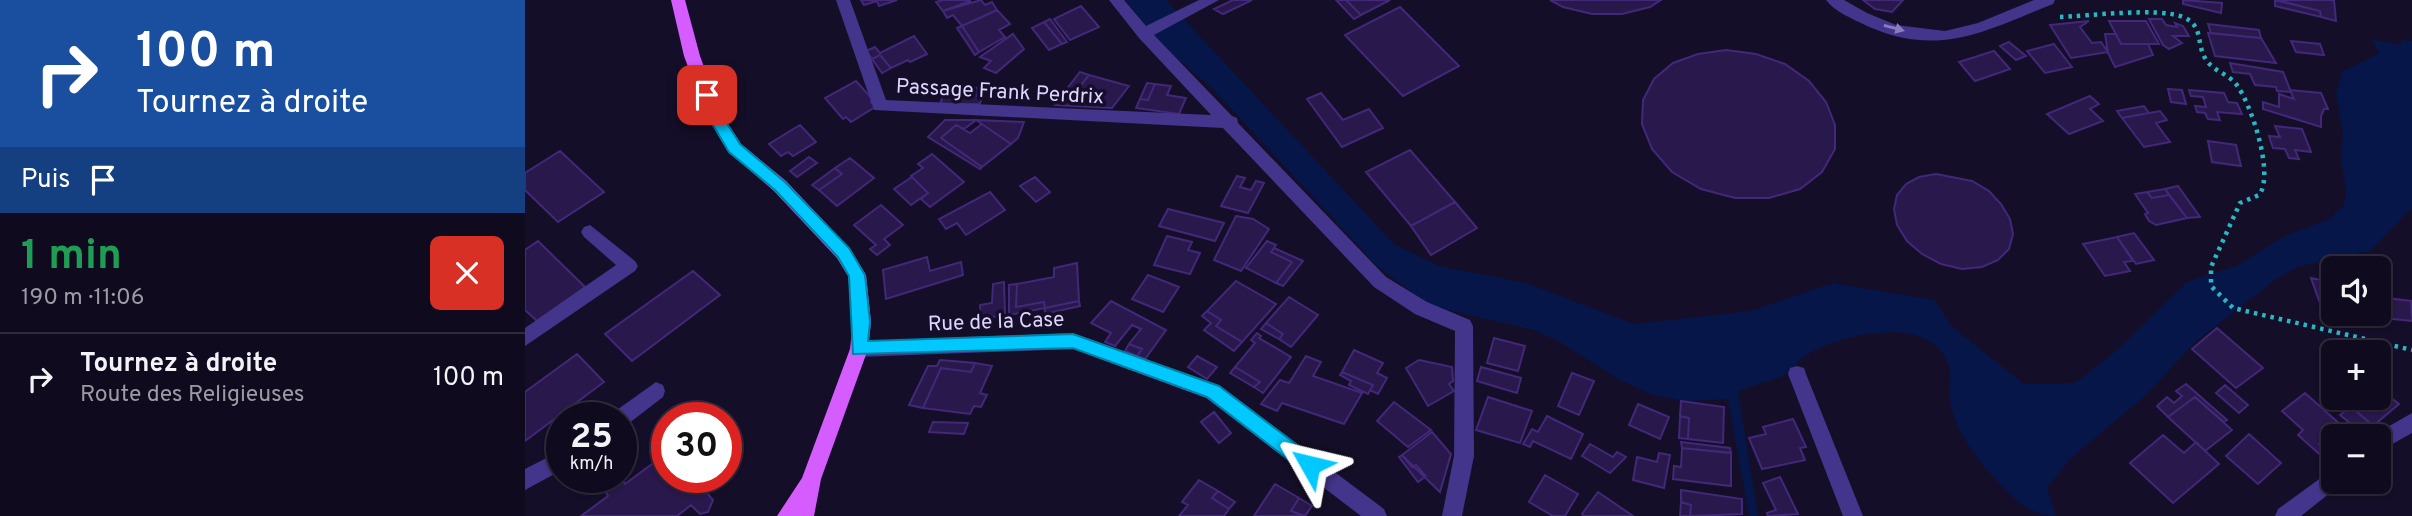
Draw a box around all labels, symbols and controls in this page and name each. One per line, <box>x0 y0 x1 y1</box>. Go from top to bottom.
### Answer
text: 100 m <box>136 23 275 85</box>
one-way arrow <box>1884 24 1905 34</box>
icon: right <box>21 28 112 119</box>
pin <box>677 65 737 125</box>
street label: Passage Frank Perdrix <box>895 74 1105 111</box>
icon: arrive <box>688 76 726 114</box>
text: Tournez à droite <box>136 84 368 124</box>
icon: arrive <box>84 161 122 199</box>
text: Puis <box>21 164 70 197</box>
text: 1 min <box>21 231 122 284</box>
button: close <box>430 236 504 310</box>
map controls <box>2321 256 2391 494</box>
button: sound <box>2321 256 2391 326</box>
text: 190 m · 11:06 <box>21 284 144 313</box>
street label: Rue de la Case <box>927 307 1065 338</box>
button: + <box>2321 340 2391 410</box>
text: Tournez à droite <box>80 348 277 381</box>
icon: right <box>21 360 59 398</box>
text: 100 m <box>433 362 504 395</box>
text: Route des Religieuses <box>80 381 305 410</box>
speed limit sign: 30 <box>651 402 742 493</box>
text: 25 <box>570 416 613 460</box>
button: − <box>2321 424 2391 494</box>
position arrow <box>1273 428 1347 502</box>
text: km/h <box>570 453 613 476</box>

